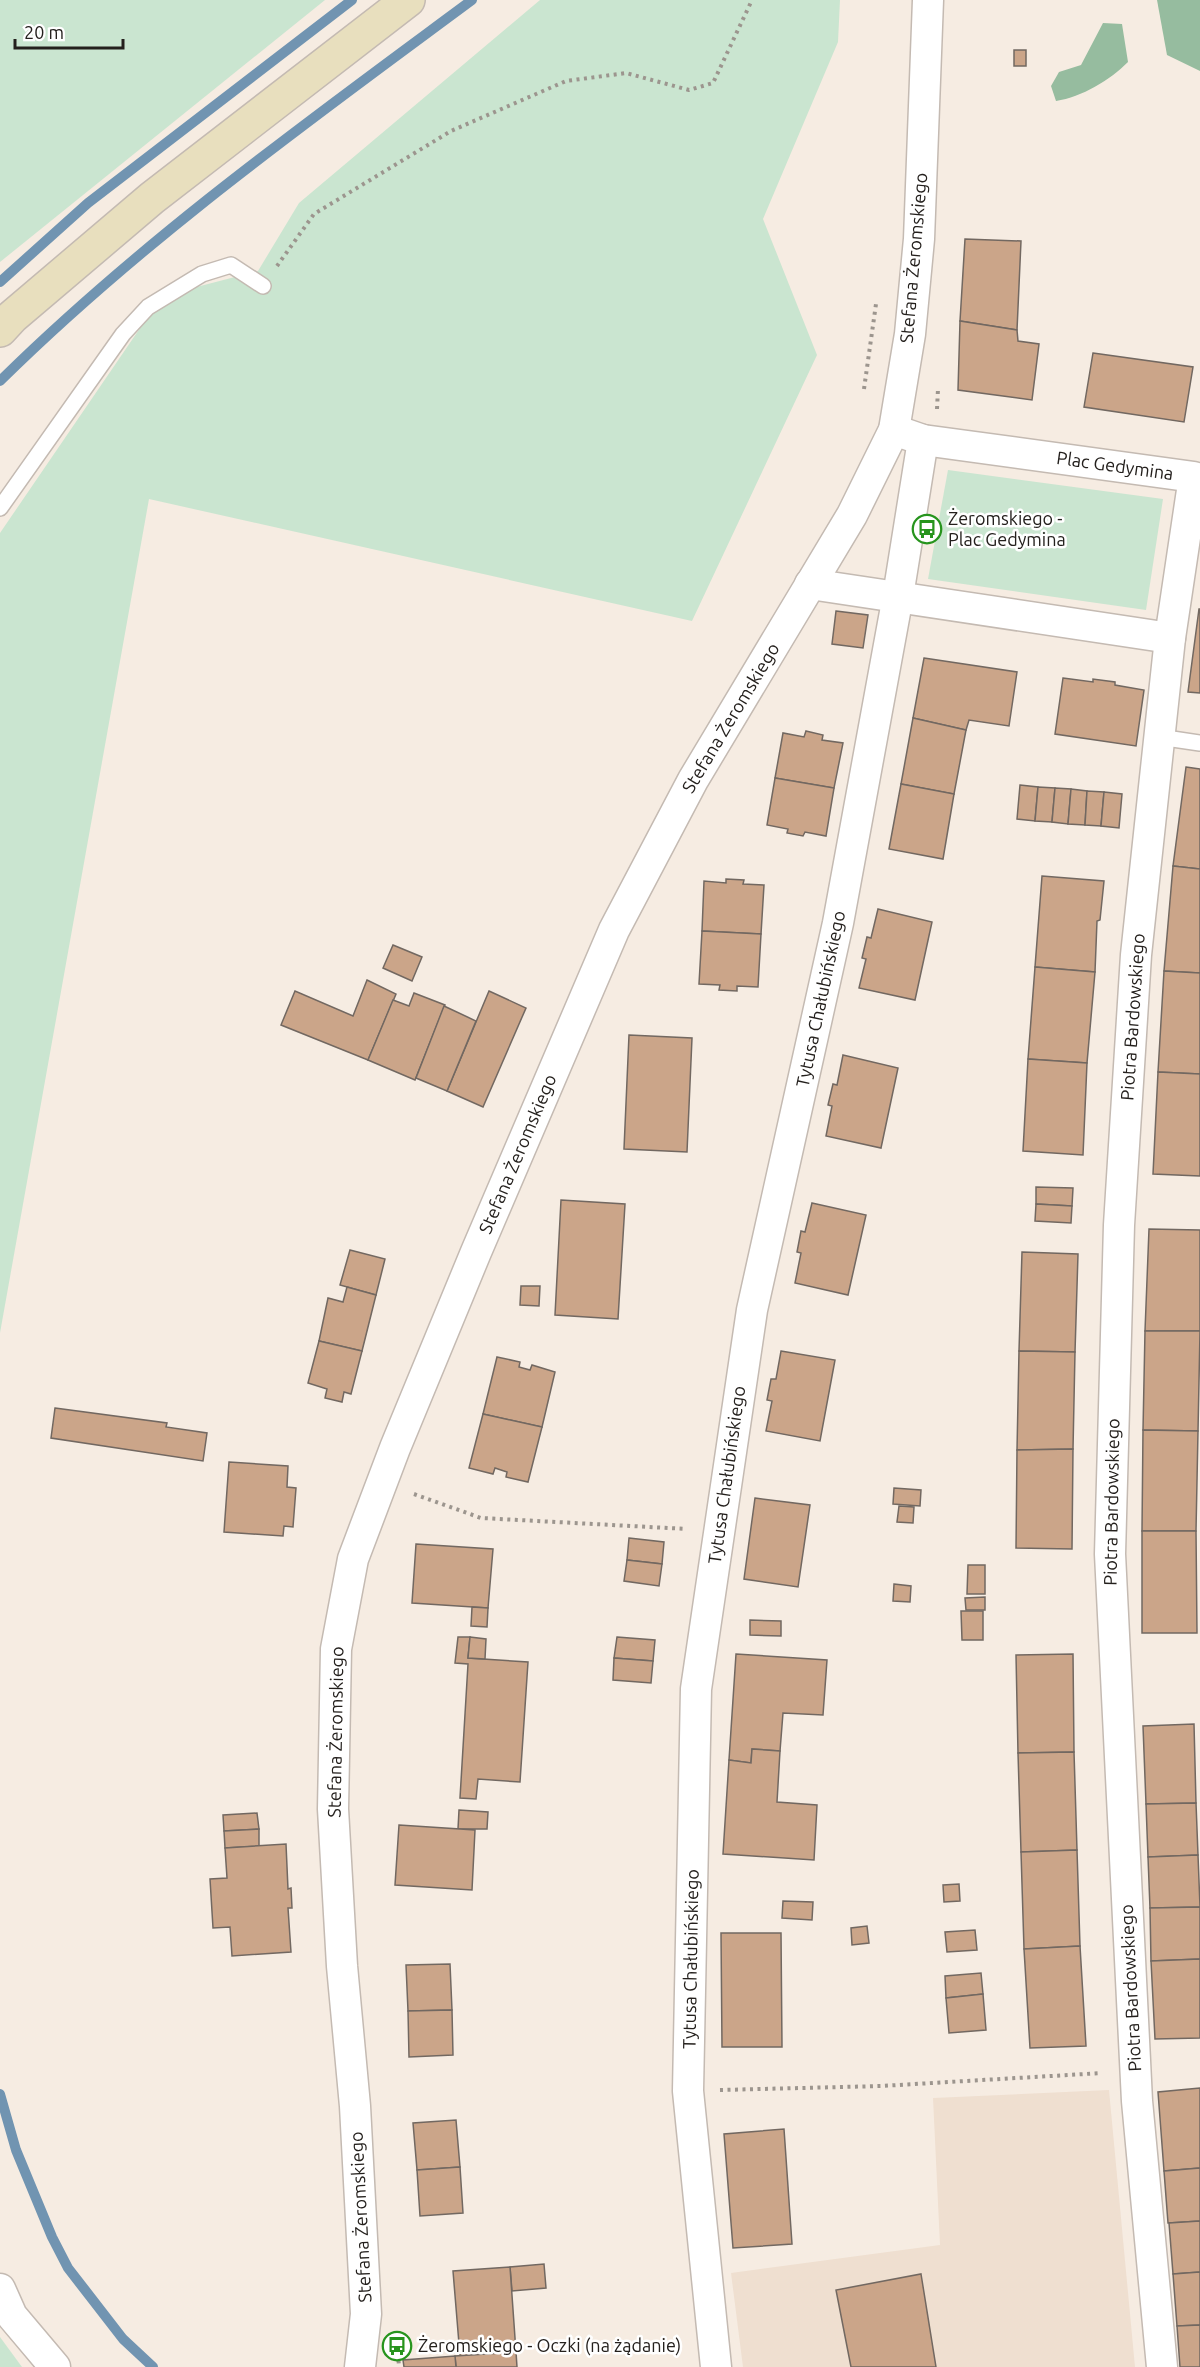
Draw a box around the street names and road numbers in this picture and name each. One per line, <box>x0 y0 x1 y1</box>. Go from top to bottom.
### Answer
street label: Stefana Żeromskiego <box>896 172 930 344</box>
street label: Plac Gedymina <box>1055 447 1175 483</box>
street label: Stefana Żeromskiego <box>677 639 783 796</box>
street label: Tytusa Chałubińskiego <box>792 909 848 1089</box>
street label: Piotra Bardowskiego <box>1116 933 1148 1101</box>
street label: Stefana Żeromskiego <box>474 1071 560 1236</box>
street label: Tytusa Chałubińskiego <box>704 1384 748 1565</box>
street label: Piotra Bardowskiego <box>1100 1418 1122 1586</box>
street label: Stefana Żeromskiego <box>324 1646 346 1818</box>
street label: Tytusa Chałubińskiego <box>678 1869 702 2049</box>
street label: Piotra Bardowskiego <box>1116 1904 1144 2072</box>
street label: Stefana Żeromskiego <box>346 2131 374 2303</box>

